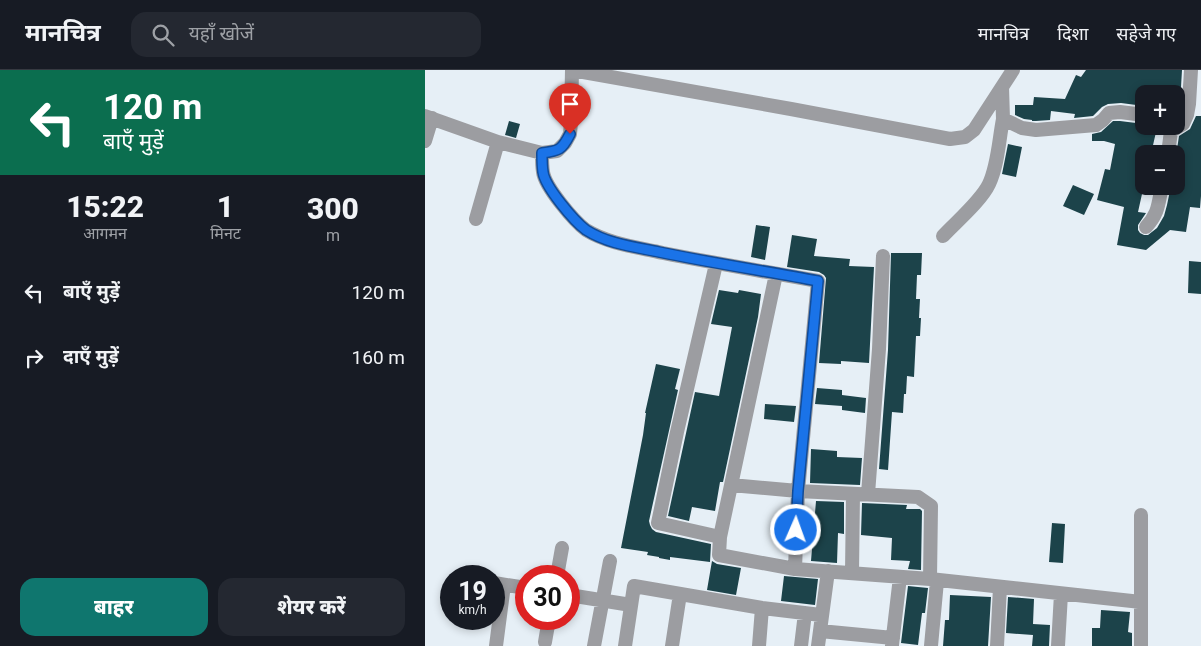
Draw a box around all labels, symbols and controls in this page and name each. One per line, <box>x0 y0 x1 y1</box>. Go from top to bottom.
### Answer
search box <box>131 12 481 57</box>
text: मानचित्र <box>25 19 101 47</box>
icon: search <box>149 21 177 49</box>
text: यहाँ खोजें <box>189 22 254 45</box>
text: मानचित्र <box>978 23 1029 44</box>
text: दिशा <box>1057 23 1088 44</box>
text: सहेजे गए <box>1116 23 1176 44</box>
pin <box>549 83 591 134</box>
map controls <box>1135 85 1185 195</box>
button: + <box>1135 85 1185 135</box>
text: 120 m <box>103 87 202 128</box>
icon: left <box>20 90 85 155</box>
icon: arrive <box>556 90 584 118</box>
text: बाएँ मुड़ें <box>103 129 164 154</box>
button: − <box>1135 145 1185 195</box>
text: 15:22 <box>66 189 144 224</box>
text: 1 <box>217 189 234 224</box>
text: 300 <box>307 191 359 226</box>
text: आगमन <box>83 224 127 243</box>
text: मिनट <box>210 224 241 243</box>
text: m <box>326 226 340 245</box>
icon: left <box>20 279 48 307</box>
text: बाएँ मुड़ें <box>63 280 120 303</box>
text: 120 m <box>352 281 405 304</box>
icon: right <box>20 344 48 372</box>
text: दाएँ मुड़ें <box>63 345 119 368</box>
text: 160 m <box>352 346 405 369</box>
position arrow <box>769 503 821 555</box>
speed limit sign: 30 <box>515 565 580 630</box>
text: 19 <box>458 577 487 606</box>
button: बाहर <box>20 578 208 636</box>
button: शेयर करें <box>218 578 405 636</box>
text: km/h <box>458 603 487 617</box>

